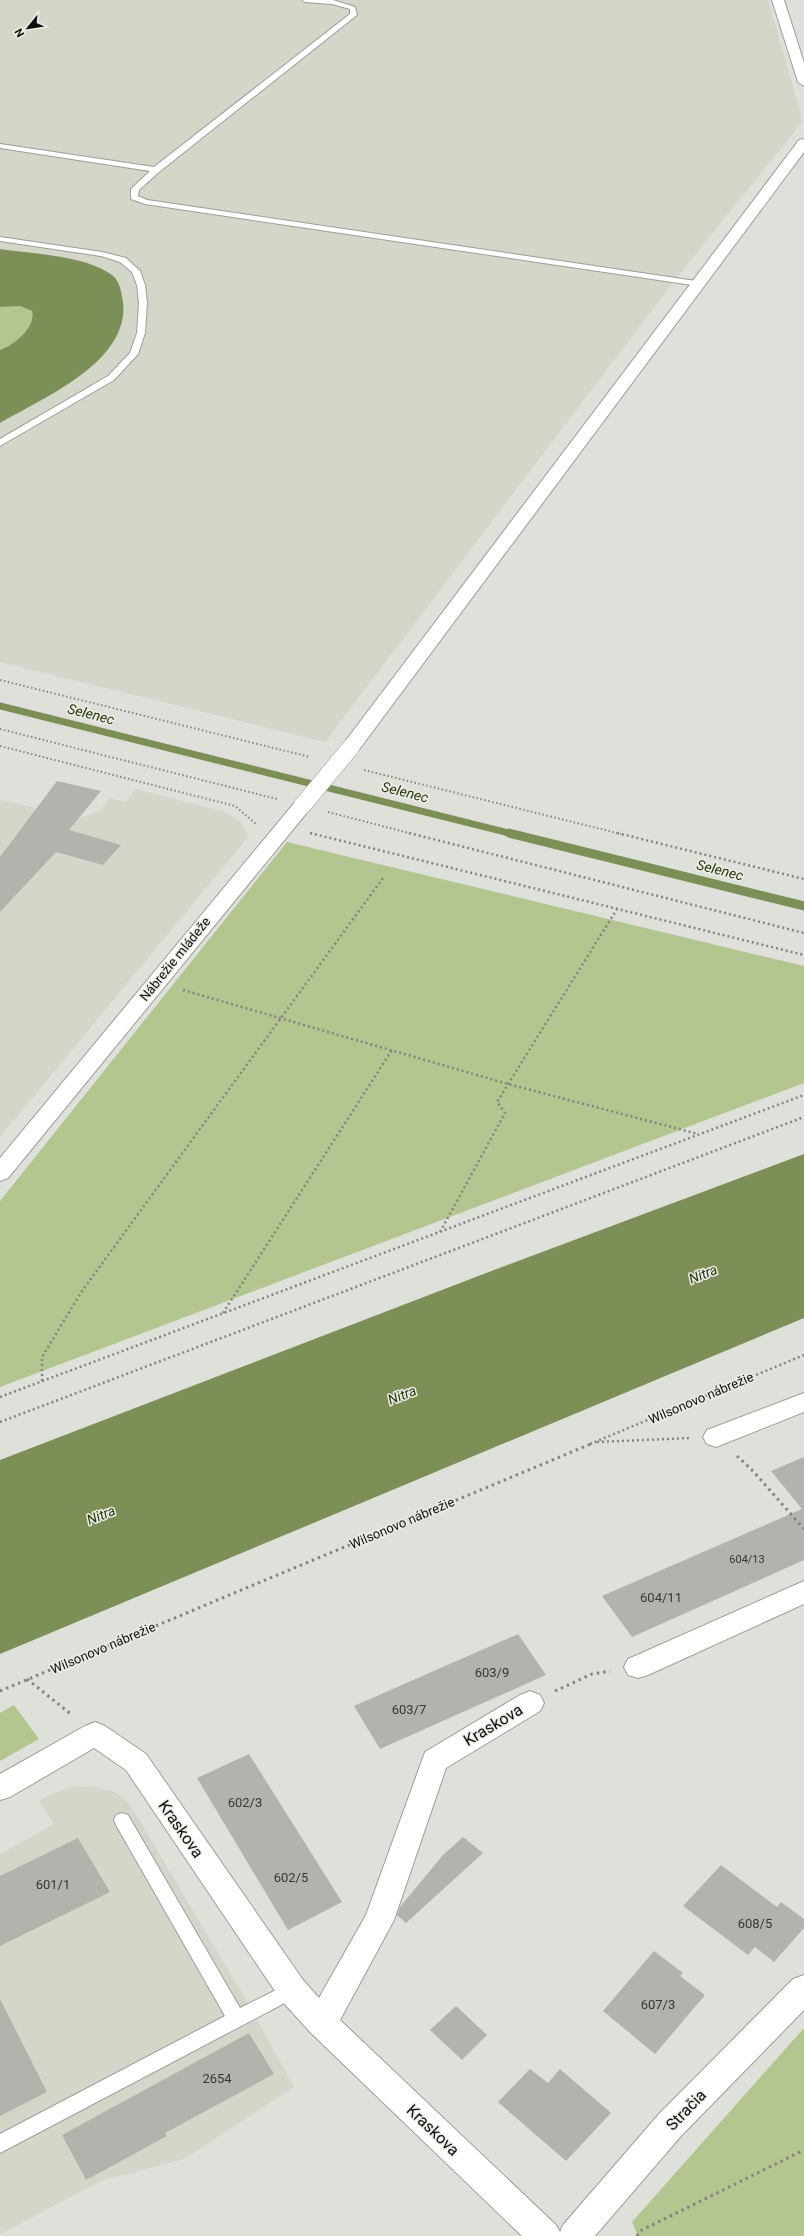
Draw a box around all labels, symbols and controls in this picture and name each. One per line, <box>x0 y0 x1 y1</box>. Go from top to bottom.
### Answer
north arrow <box>8 8 48 48</box>
text: N <box>12 26 27 39</box>
water label: Selenec <box>66 700 116 728</box>
water label: Selenec <box>380 778 430 806</box>
water label: Selenec <box>695 856 745 884</box>
street label: Nábrežie mládeže <box>137 914 214 1004</box>
water label: Nitra <box>686 1261 720 1287</box>
street label: Wilsonovo nábrežie <box>646 1369 756 1427</box>
water label: Nitra <box>385 1382 419 1408</box>
street label: Wilsonovo nábrežie <box>347 1494 457 1552</box>
water label: Nitra <box>84 1502 118 1528</box>
house number: 604/13 <box>729 1553 765 1566</box>
house number: 604/11 <box>640 1590 682 1605</box>
street label: Wilsonovo nábrežie <box>48 1619 158 1677</box>
house number: 603/9 <box>475 1665 509 1680</box>
street label: Kraskova <box>460 1700 526 1750</box>
house number: 603/7 <box>392 1702 426 1717</box>
house number: 602/3 <box>228 1795 262 1810</box>
street label: Kraskova <box>154 1797 208 1861</box>
house number: 602/5 <box>274 1870 308 1885</box>
house number: 601/1 <box>36 1877 70 1892</box>
house number: 608/5 <box>738 1916 772 1931</box>
house number: 607/3 <box>641 1997 675 2012</box>
house number: 2654 <box>202 2071 232 2086</box>
street label: Stračia <box>662 2086 710 2134</box>
street label: Kraskova <box>403 2100 463 2160</box>

